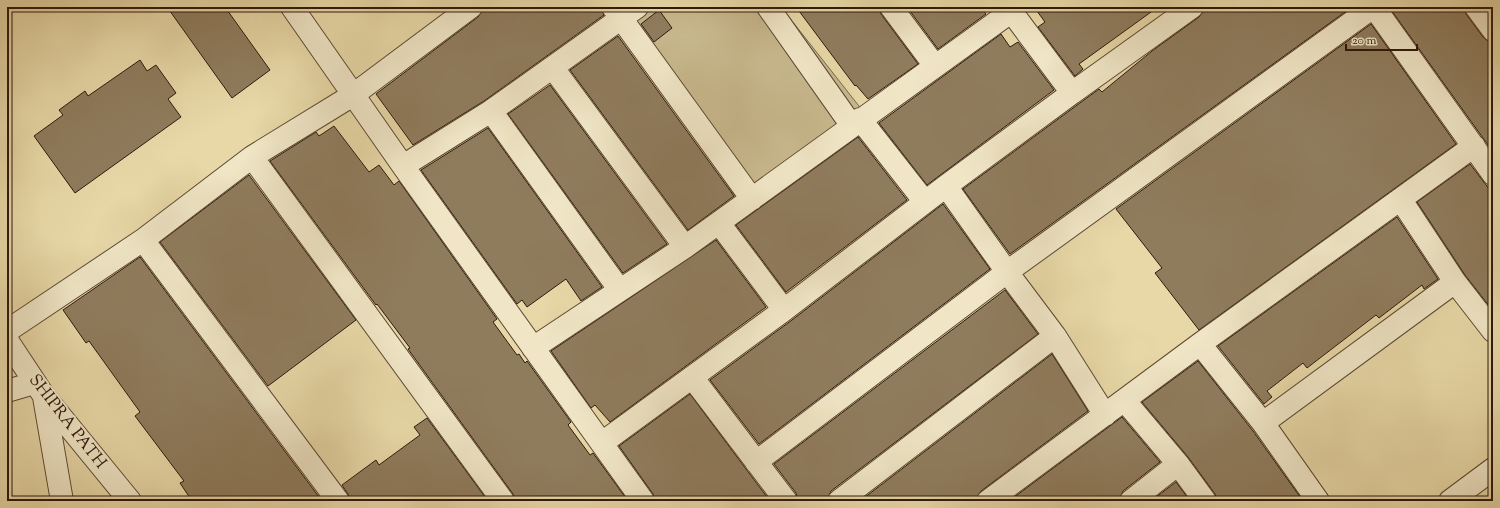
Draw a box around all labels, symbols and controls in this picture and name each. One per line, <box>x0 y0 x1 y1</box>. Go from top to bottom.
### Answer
scale bar <box>1346 26 1417 52</box>
text: 20 m <box>1352 32 1377 50</box>
street label: SHIPRA PATH <box>22 370 112 475</box>

